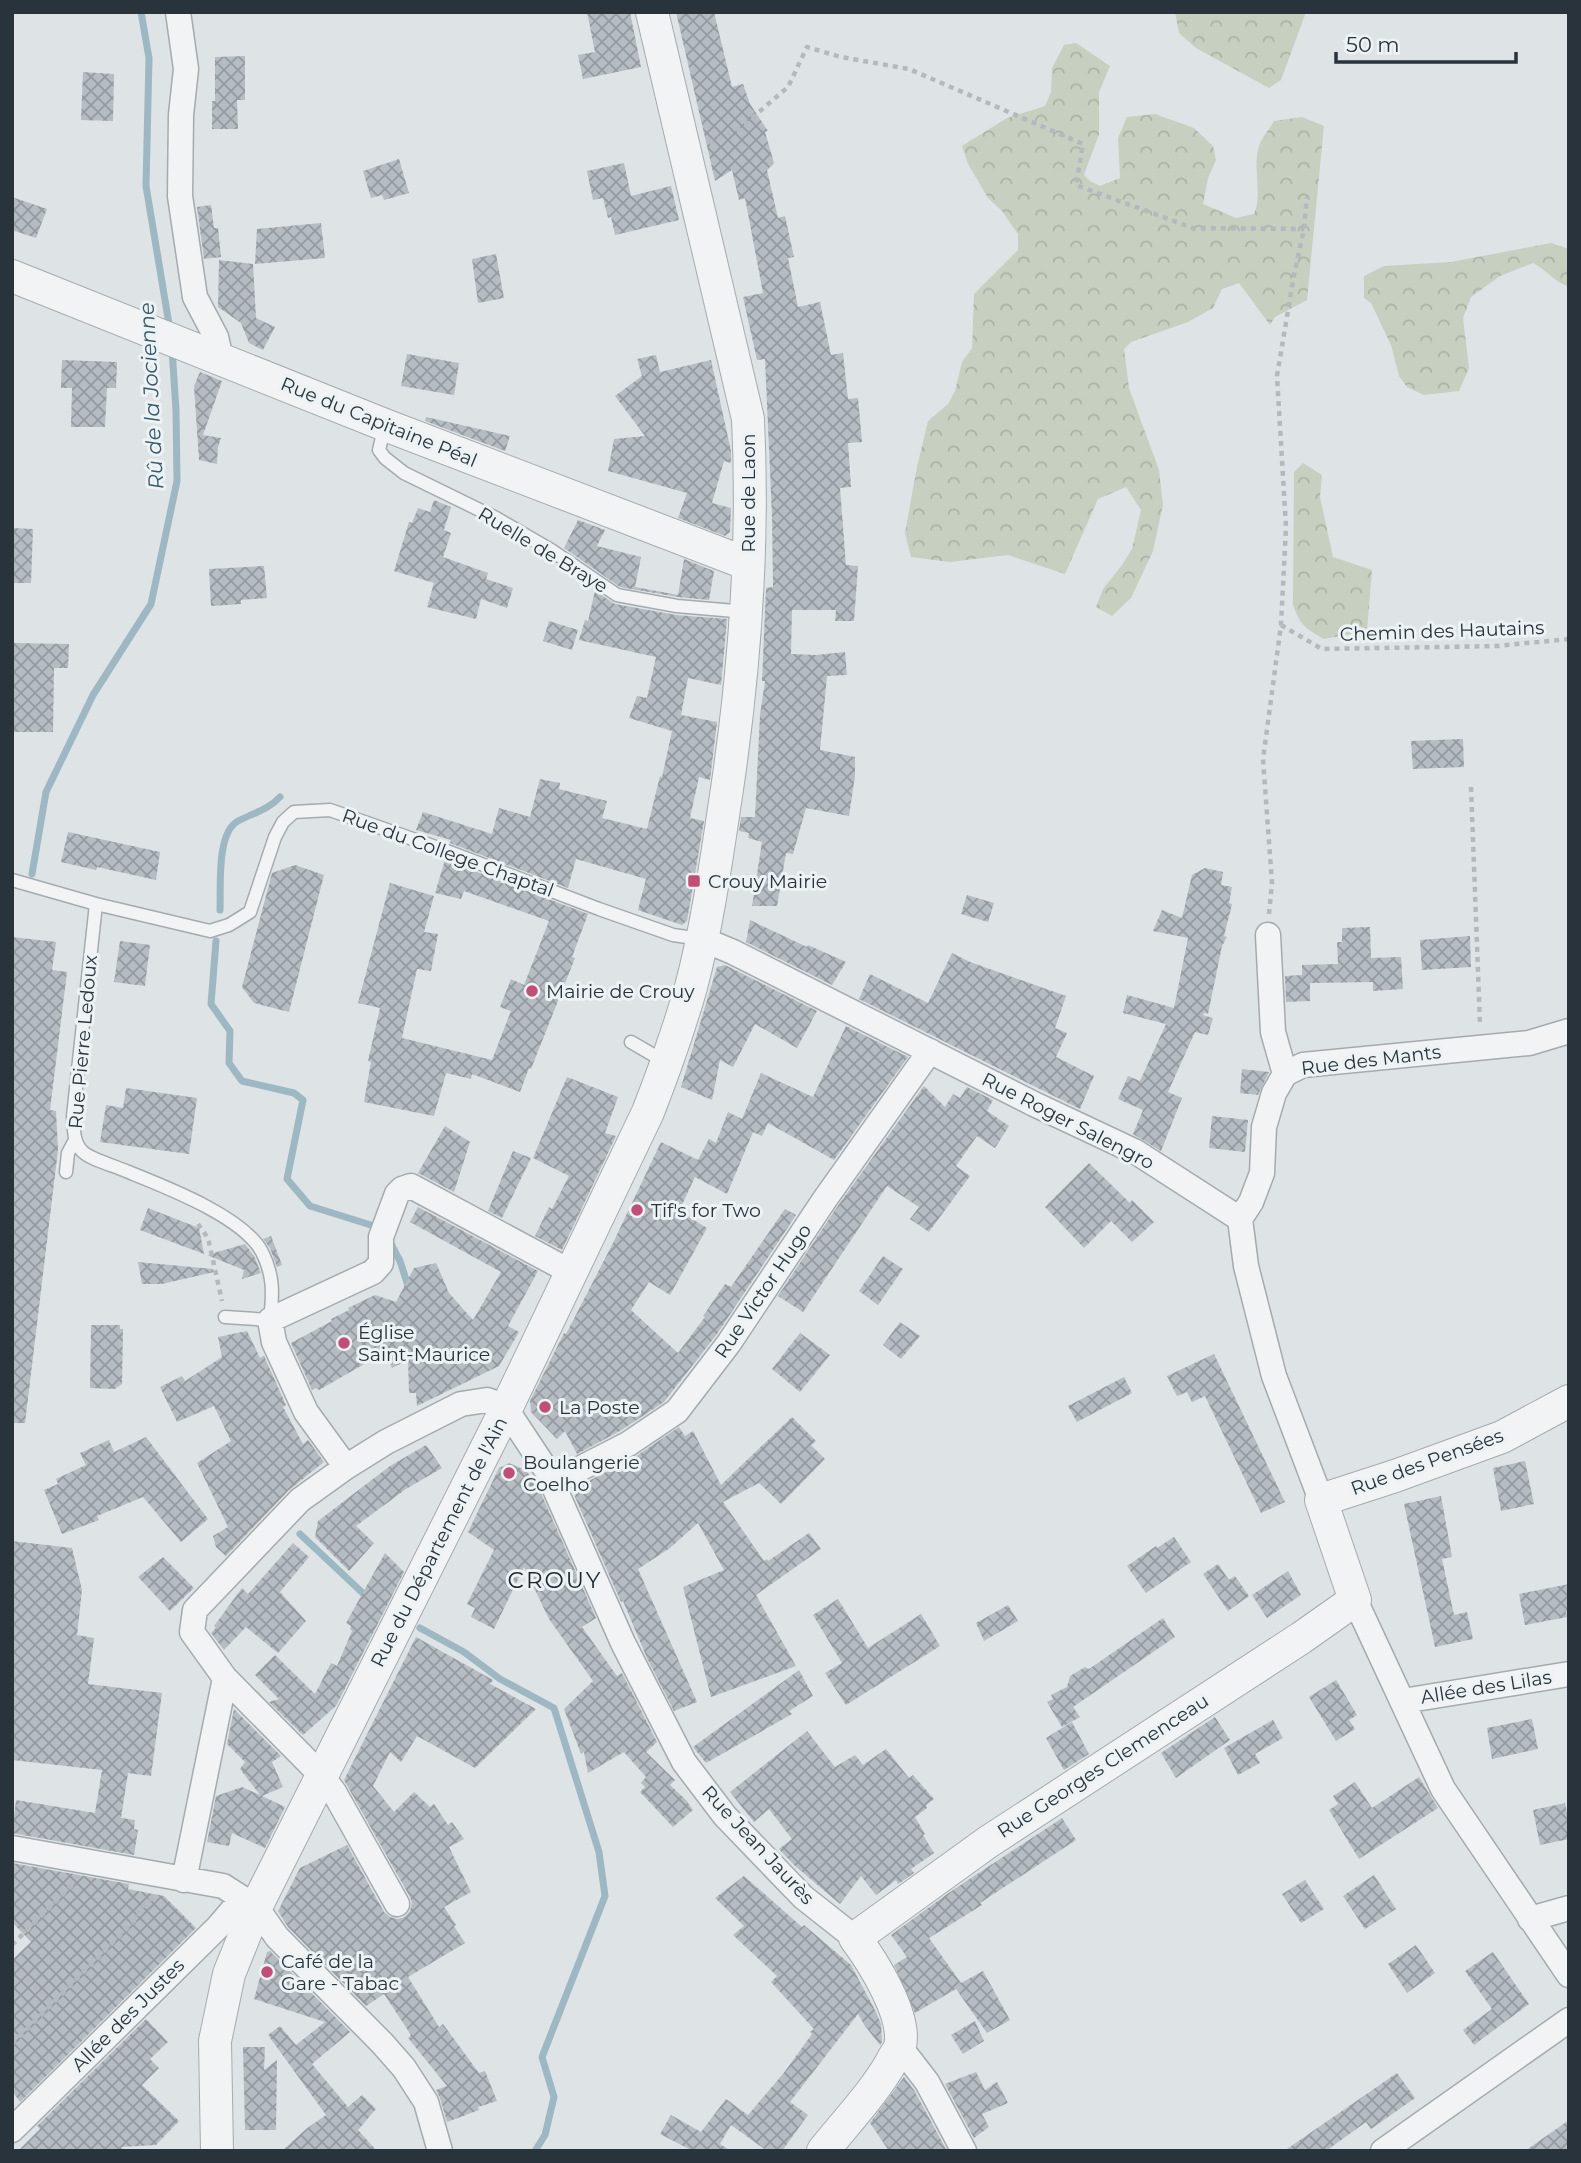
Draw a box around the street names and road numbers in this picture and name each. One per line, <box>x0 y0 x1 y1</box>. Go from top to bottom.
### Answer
street label: Rue du Capitaine Péal <box>277 372 481 472</box>
street label: Rue de Laon <box>737 433 760 553</box>
street label: Ruelle de Braye <box>474 502 612 598</box>
street label: Chemin des Hautains <box>1339 616 1545 646</box>
street label: Rue du College Chaptal <box>339 804 557 902</box>
street label: Rue Pierre Ledoux <box>64 954 102 1130</box>
street label: Rue des Mants <box>1300 1040 1442 1080</box>
street label: Rue Roger Salengro <box>978 1068 1158 1174</box>
street label: Rue Victor Hugo <box>710 1219 816 1362</box>
street label: Rue du Département de l'Ain <box>366 1413 512 1671</box>
street label: Rue des Pensées <box>1348 1424 1506 1500</box>
street label: Allée des Lilas <box>1419 1665 1553 1709</box>
street label: Rue Georges Clemenceau <box>993 1689 1213 1843</box>
street label: Rue Jean Jaurès <box>697 1781 819 1909</box>
street label: Allée des Justes <box>67 1954 189 2076</box>

